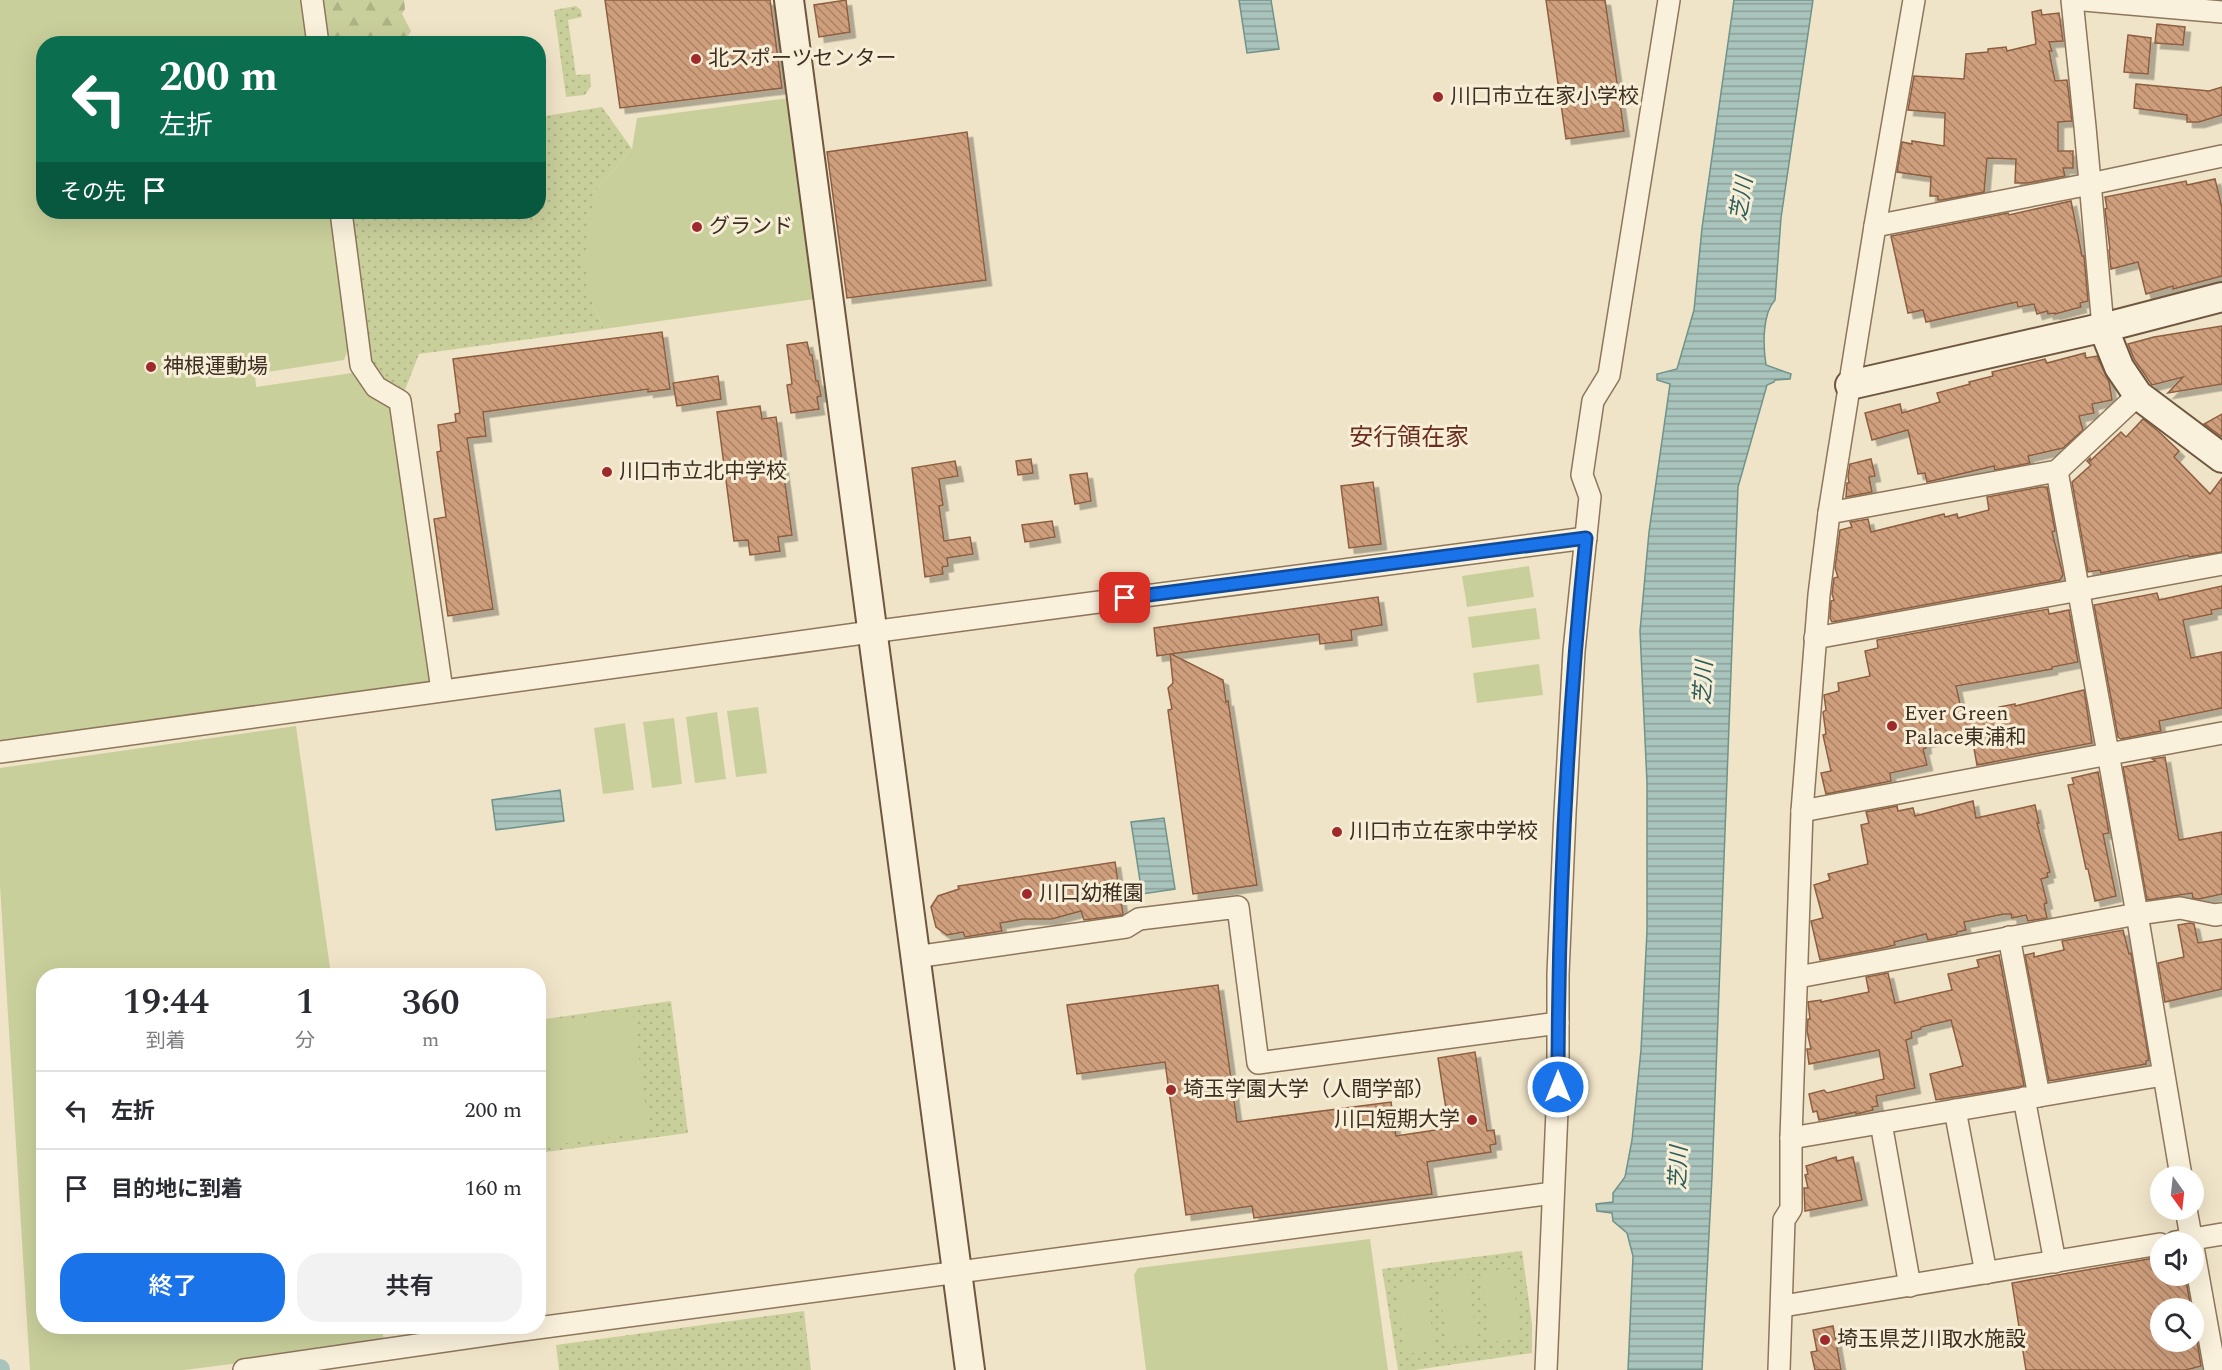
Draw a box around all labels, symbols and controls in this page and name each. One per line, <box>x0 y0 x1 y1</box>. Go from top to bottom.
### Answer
place label: 北スポーツセンター <box>708 43 897 75</box>
text: 200 m <box>159 46 278 109</box>
marker: 北スポーツセンター <box>689 52 703 66</box>
icon: left <box>60 60 138 138</box>
place label: 川口市立在家小学校 <box>1450 81 1639 113</box>
marker: 川口市立在家小学校 <box>1431 90 1445 104</box>
text: 左折 <box>159 105 213 147</box>
water label: 芝川 <box>1722 173 1762 223</box>
icon: arrive <box>138 174 171 207</box>
text: その先 <box>60 176 126 209</box>
place label: グランド <box>709 211 793 243</box>
marker: グランド <box>690 220 704 234</box>
place label: 神根運動場 <box>163 351 268 383</box>
marker: 神根運動場 <box>144 360 158 374</box>
district label: 安行領在家 <box>1349 420 1469 456</box>
place label: 川口市立北中学校 <box>619 456 787 488</box>
marker: 川口市立北中学校 <box>600 465 614 479</box>
pin <box>1099 572 1150 623</box>
icon: arrive <box>1108 581 1141 614</box>
water label: 芝川 <box>1686 658 1722 706</box>
place label: Ever Green Palace東浦和 <box>1904 698 2027 754</box>
marker: Ever Green Palace東浦和 <box>1885 719 1899 733</box>
place label: 川口市立在家中学校 <box>1349 816 1538 848</box>
marker: 川口市立在家中学校 <box>1330 825 1344 839</box>
place label: 川口幼稚園 <box>1039 878 1144 910</box>
marker: 川口幼稚園 <box>1020 887 1034 901</box>
text: 19:44 <box>122 975 209 1030</box>
text: 1 <box>296 975 315 1030</box>
text: 360 <box>402 976 460 1031</box>
text: m <box>422 1025 439 1055</box>
text: 到着 <box>146 1026 186 1056</box>
text: 分 <box>295 1026 315 1056</box>
position arrow <box>1526 1055 1590 1119</box>
place label: 埼玉学園大学（人間学部） <box>1183 1074 1435 1106</box>
marker: 埼玉学園大学（人間学部） <box>1164 1083 1178 1097</box>
icon: left <box>60 1094 93 1127</box>
text: 200 m <box>465 1094 522 1127</box>
text: 左折 <box>111 1095 155 1128</box>
place label: 川口短期大学 <box>1334 1104 1460 1136</box>
marker: 川口短期大学 <box>1465 1113 1479 1127</box>
water label: 芝川 <box>1662 1143 1696 1191</box>
north arrow <box>2150 1166 2204 1220</box>
map controls <box>2150 1166 2204 1352</box>
icon: arrive <box>60 1172 93 1205</box>
text: 160 m <box>465 1172 522 1205</box>
text: 目的地に到着 <box>111 1173 243 1206</box>
button: sound <box>2150 1232 2204 1286</box>
button: 終了 <box>60 1253 285 1322</box>
button: 共有 <box>297 1253 522 1322</box>
button: search <box>2150 1298 2204 1352</box>
place label: 埼玉県芝川取水施設 <box>1837 1324 2026 1356</box>
marker: 埼玉県芝川取水施設 <box>1818 1333 1832 1347</box>

